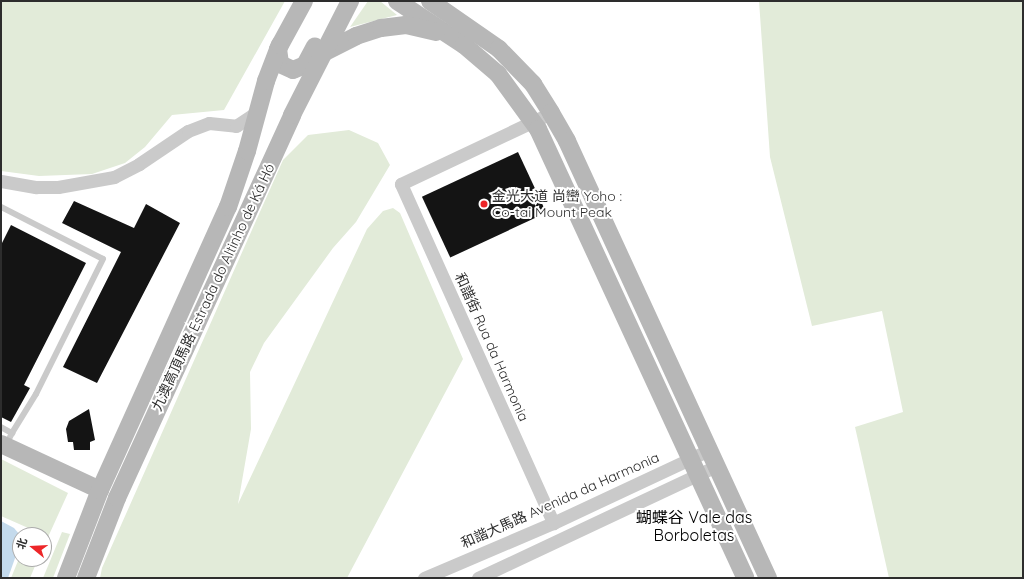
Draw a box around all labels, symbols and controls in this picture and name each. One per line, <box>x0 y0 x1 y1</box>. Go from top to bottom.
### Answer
street label: 九澳高頂馬路 Estrada do Altinho de Ká Hó <box>148 161 278 413</box>
place label: 金光大道 尚巒 Yoho : Co-tai Mount Peak <box>492 188 622 220</box>
marker: 金光大道 尚巒 Yoho : Co-tai Mount Peak <box>479 199 489 209</box>
street label: 和諧街 Rua da Harmonia <box>452 270 532 424</box>
street label: 和諧大馬路 Avenida da Harmonia <box>458 449 662 551</box>
district label: 蝴蝶谷 Vale das Borboletas <box>636 507 752 545</box>
north arrow <box>12 527 52 567</box>
text: 北 <box>13 536 30 551</box>

